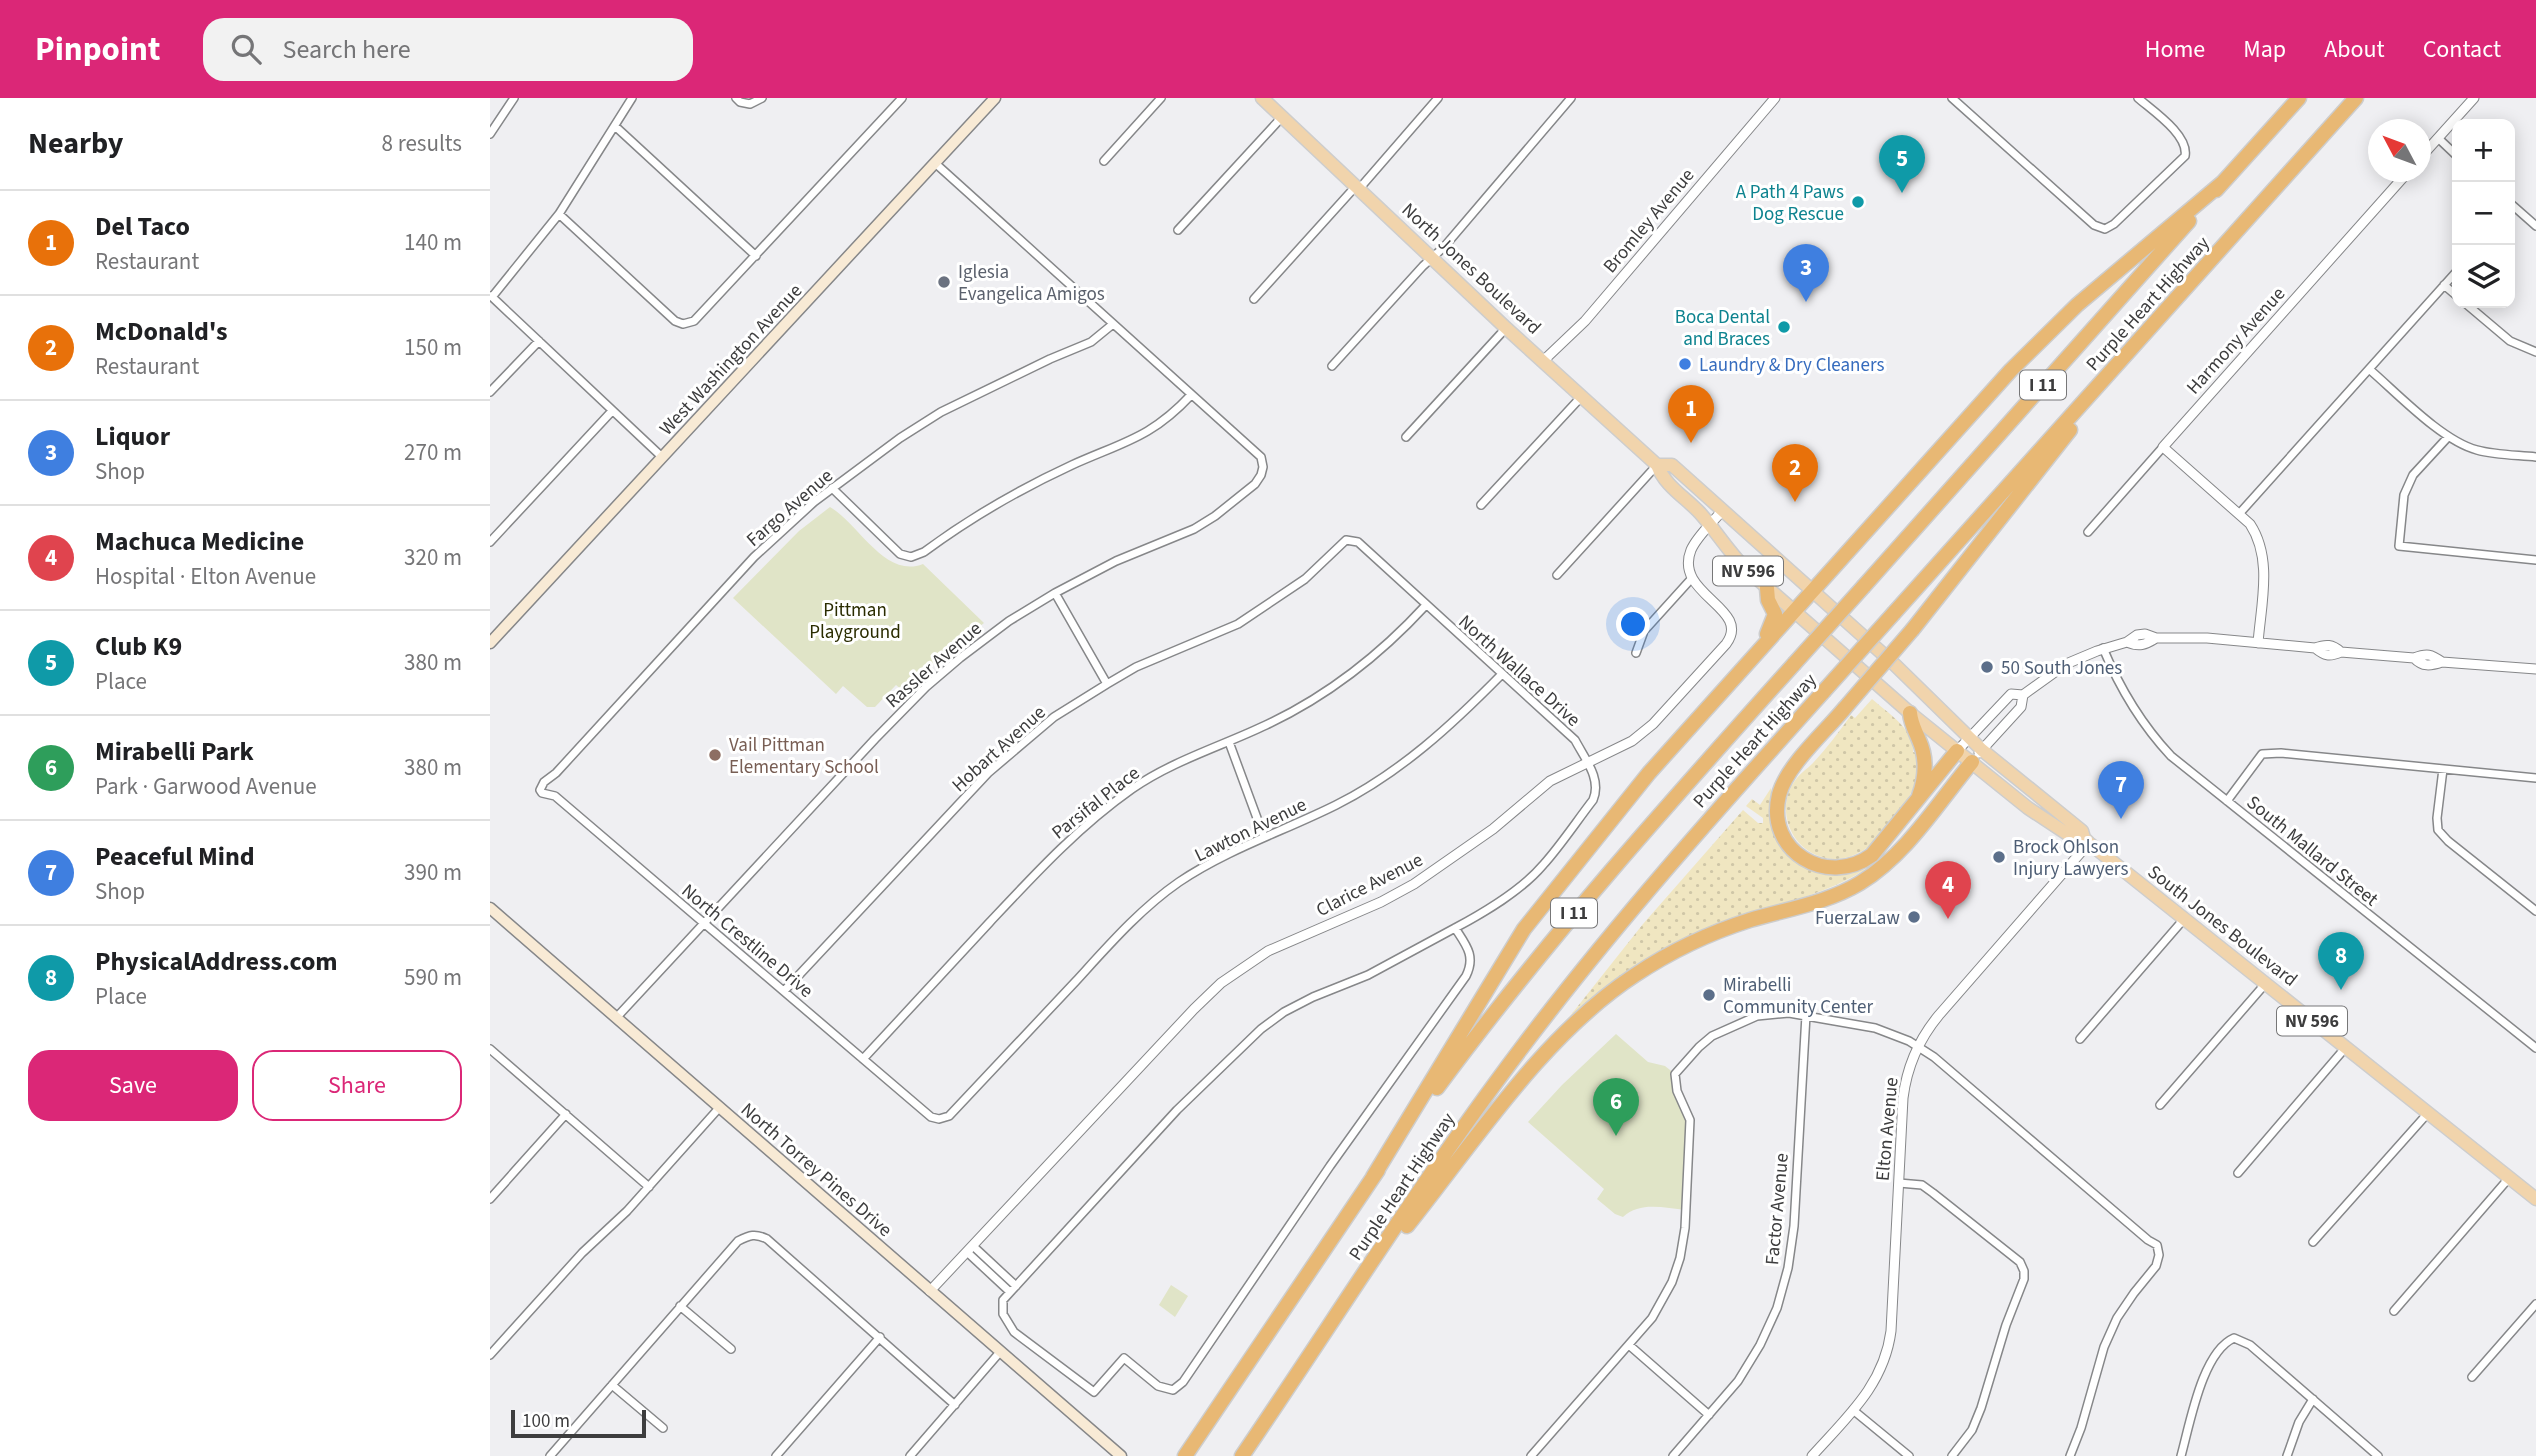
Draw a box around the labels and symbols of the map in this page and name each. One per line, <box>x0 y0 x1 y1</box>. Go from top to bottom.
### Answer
north arrow <box>2368 119 2431 182</box>
pin: 5 <box>1879 135 1925 193</box>
street label: Bromley Avenue <box>1597 163 1701 279</box>
place label: A Path 4 Paws Dog Rescue <box>1736 179 1844 228</box>
marker: A Path 4 Paws Dog Rescue <box>1850 194 1866 210</box>
street label: North Jones Boulevard <box>1395 197 1547 341</box>
street label: Purple Heart Highway <box>2080 231 2216 377</box>
pin: 3 <box>1783 244 1829 302</box>
place label: Iglesia Evangelica Amigos <box>958 259 1105 308</box>
marker: Iglesia Evangelica Amigos <box>936 274 952 290</box>
street label: West Washington Avenue <box>654 278 809 442</box>
street label: Harmony Avenue <box>2181 281 2292 401</box>
place label: Boca Dental and Braces <box>1675 304 1770 353</box>
marker: Boca Dental and Braces <box>1776 319 1792 335</box>
place label: Laundry & Dry Cleaners <box>1699 352 1884 379</box>
marker: Laundry & Dry Cleaners <box>1677 356 1693 372</box>
road number: I 11 <box>2020 370 2066 400</box>
pin: 1 <box>1668 385 1714 443</box>
pin: 2 <box>1772 444 1818 502</box>
street label: Fargo Avenue <box>741 463 839 553</box>
road number: NV 596 <box>1713 556 1783 586</box>
park label: Pittman Playground <box>809 597 901 646</box>
your location <box>1616 607 1650 641</box>
street label: North Wallace Drive <box>1452 609 1586 733</box>
street label: Rassler Avenue <box>880 616 988 715</box>
place label: 50 South Jones <box>2001 655 2122 682</box>
marker: 50 South Jones <box>1979 659 1995 675</box>
street label: Purple Heart Highway <box>1687 668 1823 814</box>
street label: Hobart Avenue <box>946 700 1052 799</box>
place label: Vail Pittman Elementary School <box>729 732 879 781</box>
marker: Vail Pittman Elementary School <box>707 747 723 763</box>
street label: Parsifal Place <box>1046 760 1146 846</box>
pin: 7 <box>2098 761 2144 819</box>
street label: South Mallard Street <box>2240 790 2384 913</box>
street label: Lawton Avenue <box>1190 792 1311 869</box>
place label: Brock Ohlson Injury Lawyers <box>2013 834 2128 883</box>
street label: Clarice Avenue <box>1312 847 1428 924</box>
marker: Brock Ohlson Injury Lawyers <box>1991 849 2007 865</box>
street label: South Jones Boulevard <box>2141 859 2303 993</box>
pin: 4 <box>1925 861 1971 919</box>
street label: North Crestline Drive <box>675 878 819 1004</box>
road number: I 11 <box>1551 898 1597 928</box>
place label: FuerzaLaw <box>1815 905 1900 932</box>
marker: FuerzaLaw <box>1906 909 1922 925</box>
pin: 8 <box>2318 932 2364 990</box>
place label: Mirabelli Community Center <box>1723 972 1873 1021</box>
marker: Mirabelli Community Center <box>1701 987 1717 1003</box>
road number: NV 596 <box>2277 1006 2347 1036</box>
street label: Elton Avenue <box>1870 1076 1905 1182</box>
pin: 6 <box>1593 1078 1639 1136</box>
street label: North Torrey Pines Drive <box>735 1097 897 1243</box>
street label: Purple Heart Highway <box>1343 1107 1462 1266</box>
street label: Factor Avenue <box>1759 1152 1796 1266</box>
scale bar <box>511 1407 646 1439</box>

